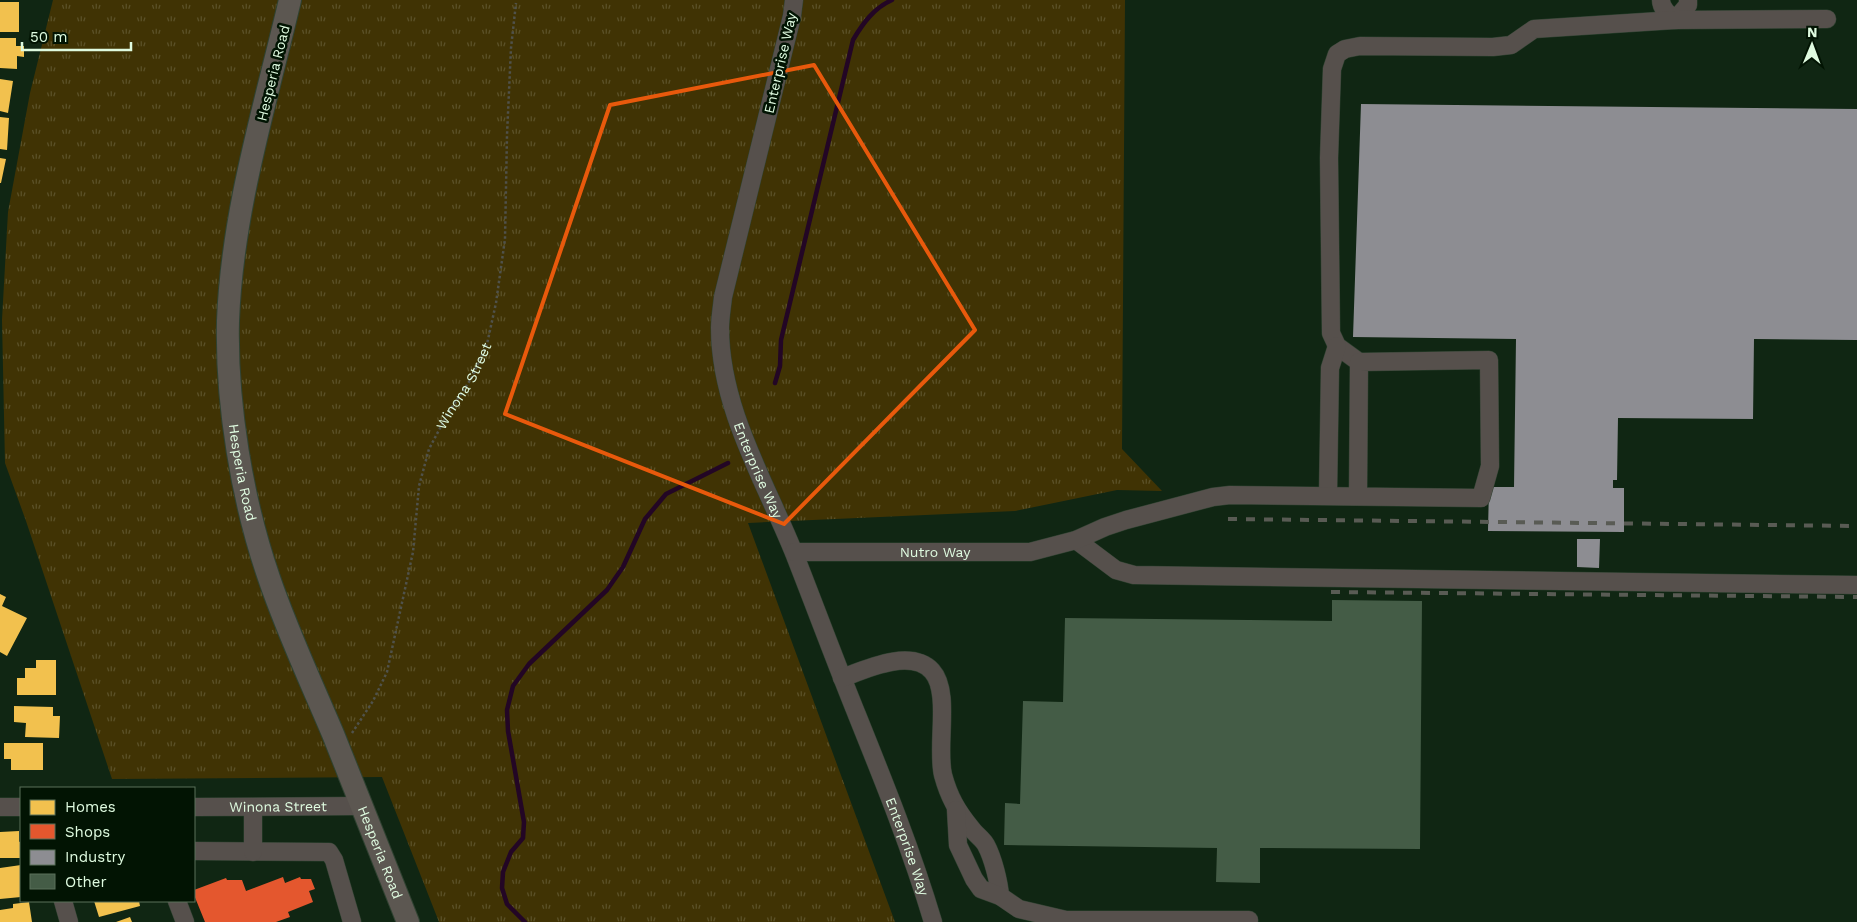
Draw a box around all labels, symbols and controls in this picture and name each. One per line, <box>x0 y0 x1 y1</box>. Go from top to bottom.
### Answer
street label: Enterprise Way <box>761 10 800 115</box>
scale bar <box>22 20 131 52</box>
north arrow <box>1787 20 1837 70</box>
street label: Hesperia Road <box>253 23 293 123</box>
text: N <box>1807 24 1818 40</box>
text: 50 m <box>30 28 67 46</box>
street label: Winona Street <box>433 340 495 432</box>
street label: Enterprise Way <box>731 420 786 521</box>
street label: Hesperia Road <box>226 423 260 523</box>
street label: Nutro Way <box>900 544 971 560</box>
legend <box>20 787 195 902</box>
street label: Enterprise Way <box>883 795 933 898</box>
text: Homes <box>65 798 116 816</box>
street label: Winona Street <box>229 798 327 815</box>
street label: Hesperia Road <box>355 803 406 901</box>
text: Shops <box>65 823 110 841</box>
text: Industry <box>65 848 126 866</box>
text: Other <box>65 873 107 891</box>

